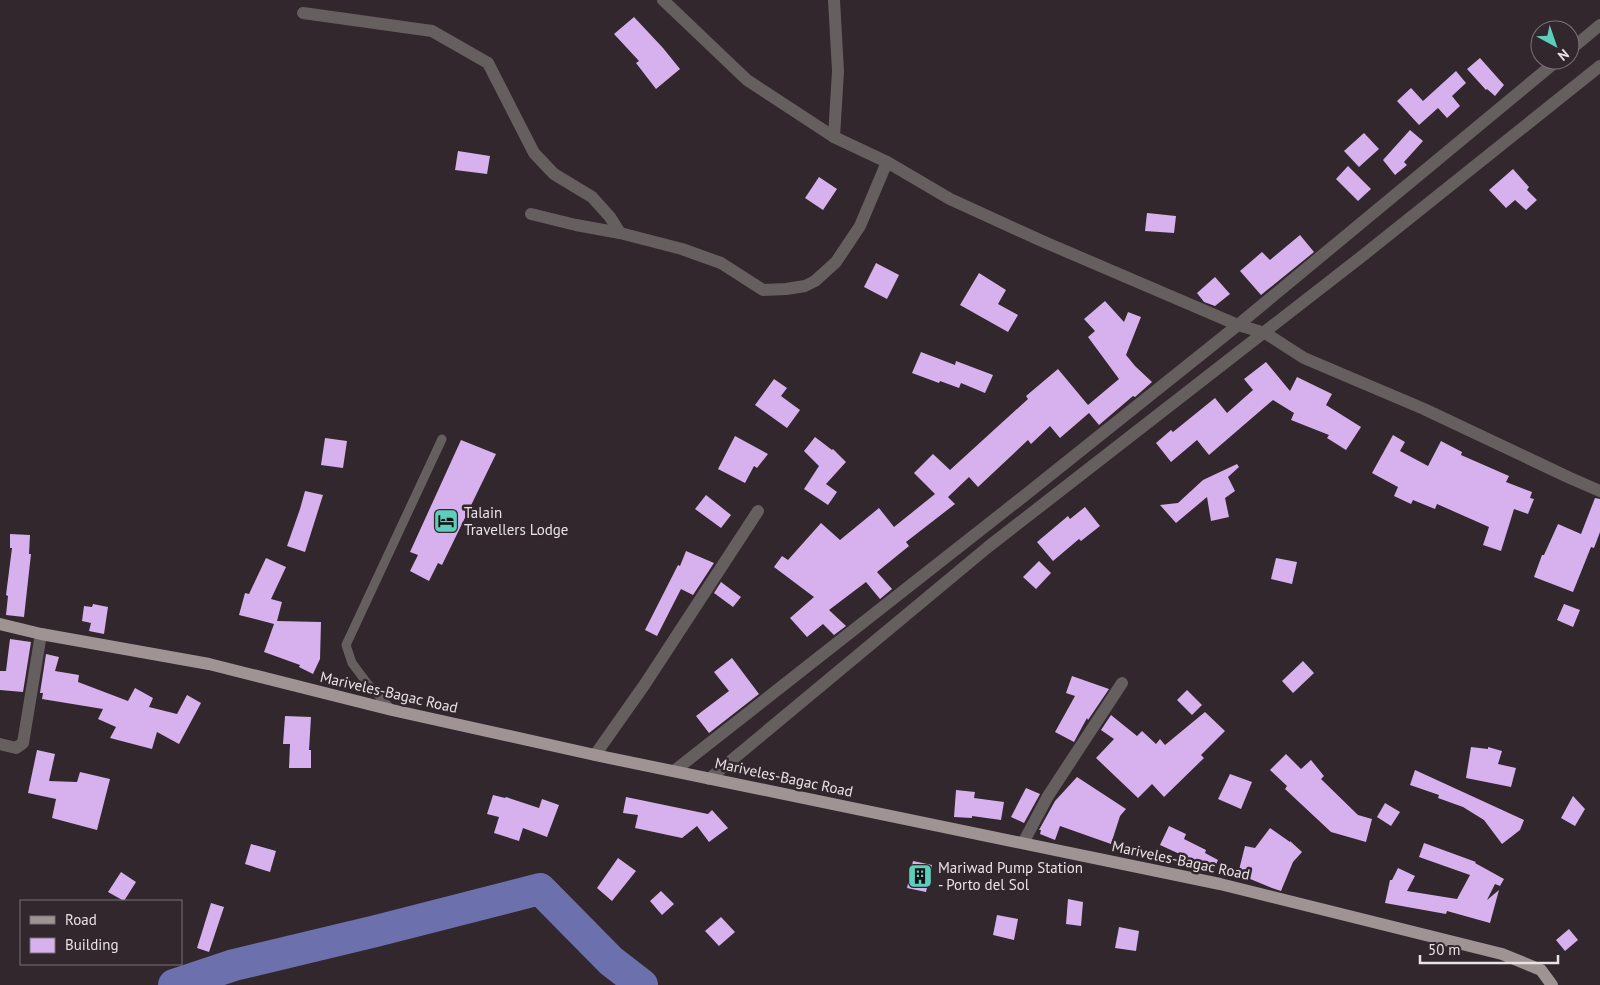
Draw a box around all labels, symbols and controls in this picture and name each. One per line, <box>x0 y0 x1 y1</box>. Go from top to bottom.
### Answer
north arrow <box>1530 20 1580 70</box>
text: N <box>1554 45 1573 65</box>
place label: Talain Travellers Lodge <box>464 503 568 539</box>
hotel icon: Talain Travellers Lodge <box>433 508 459 534</box>
street label: Mariveles-Bagac Road <box>318 667 460 717</box>
street label: Mariveles-Bagac Road <box>713 753 855 801</box>
street label: Mariveles-Bagac Road <box>1110 836 1252 884</box>
place label: Mariwad Pump Station - Porto del Sol <box>938 858 1083 894</box>
building icon: Mariwad Pump Station - Porto del Sol <box>907 863 933 889</box>
legend <box>20 900 182 965</box>
text: Road <box>65 910 97 929</box>
scale bar <box>1420 932 1558 964</box>
text: Building <box>65 935 119 954</box>
text: 50 m <box>1428 940 1461 959</box>

